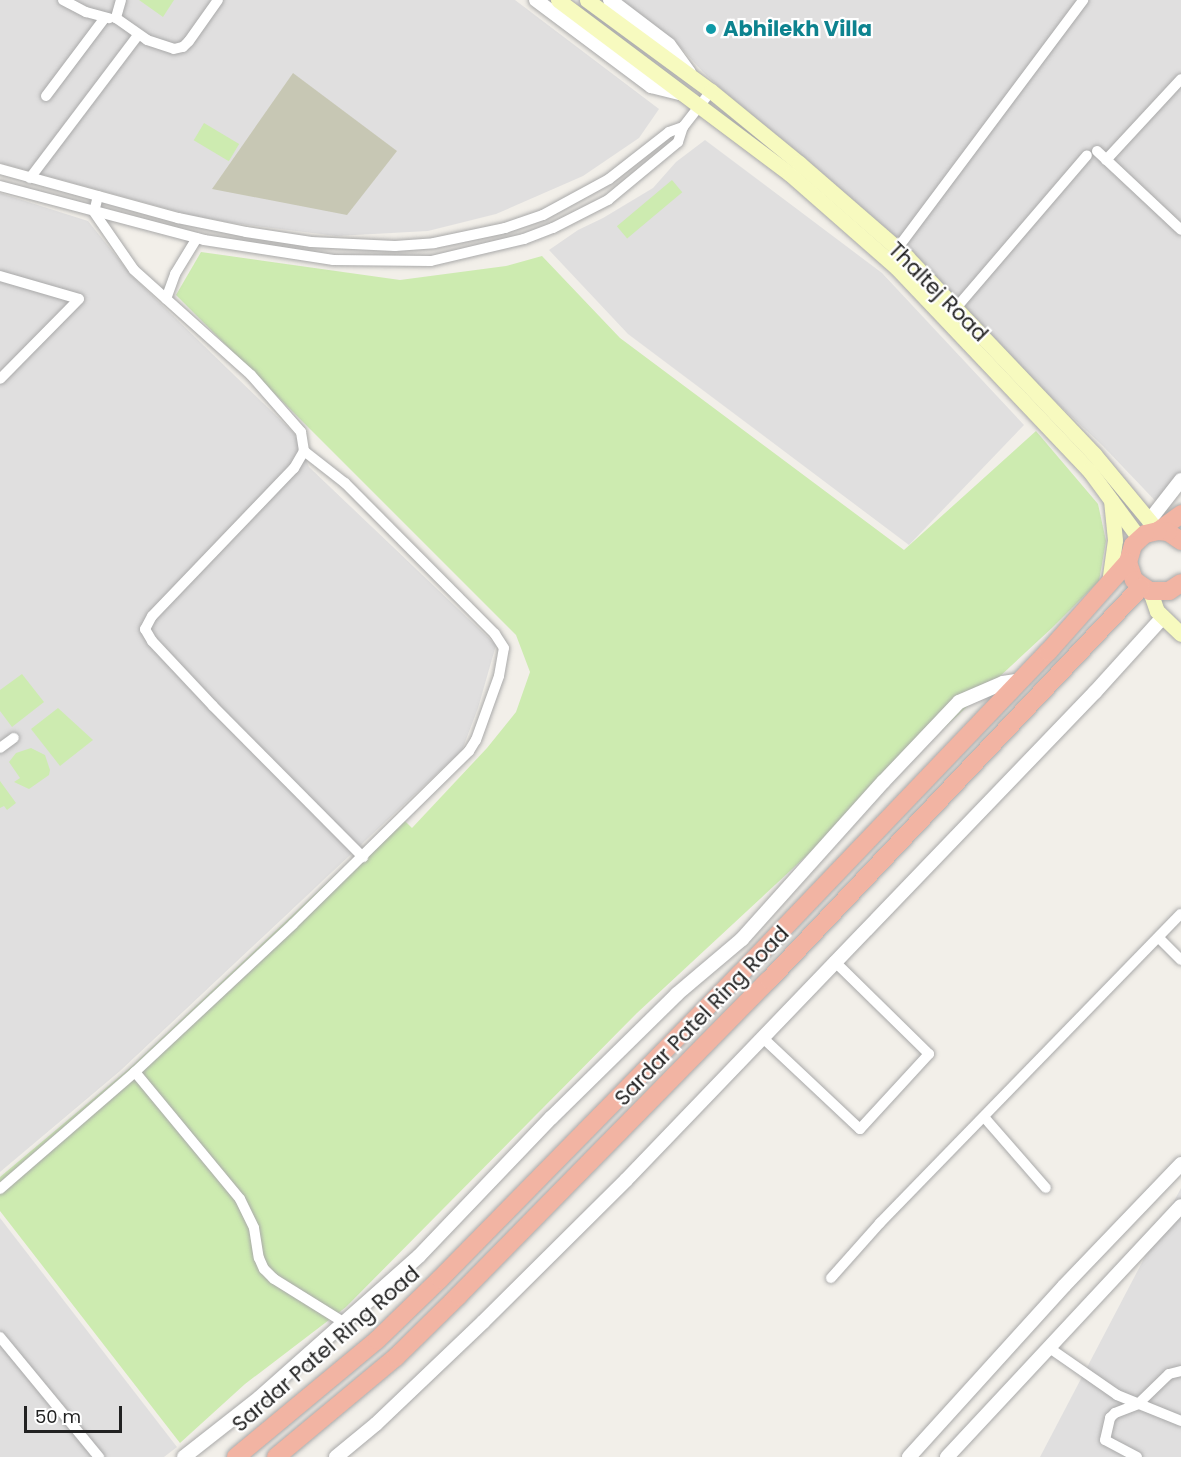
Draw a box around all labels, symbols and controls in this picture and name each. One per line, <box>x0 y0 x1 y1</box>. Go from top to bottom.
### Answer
place label: Abhilekh Villa <box>723 16 872 42</box>
marker: Abhilekh Villa <box>704 22 718 36</box>
street label: Thaltej Road <box>883 237 993 347</box>
street label: Sardar Patel Ring Road <box>610 921 794 1111</box>
street label: Sardar Patel Ring Road <box>227 1261 425 1437</box>
scale bar <box>27 1394 124 1432</box>
text: 50 m <box>35 1404 81 1429</box>

